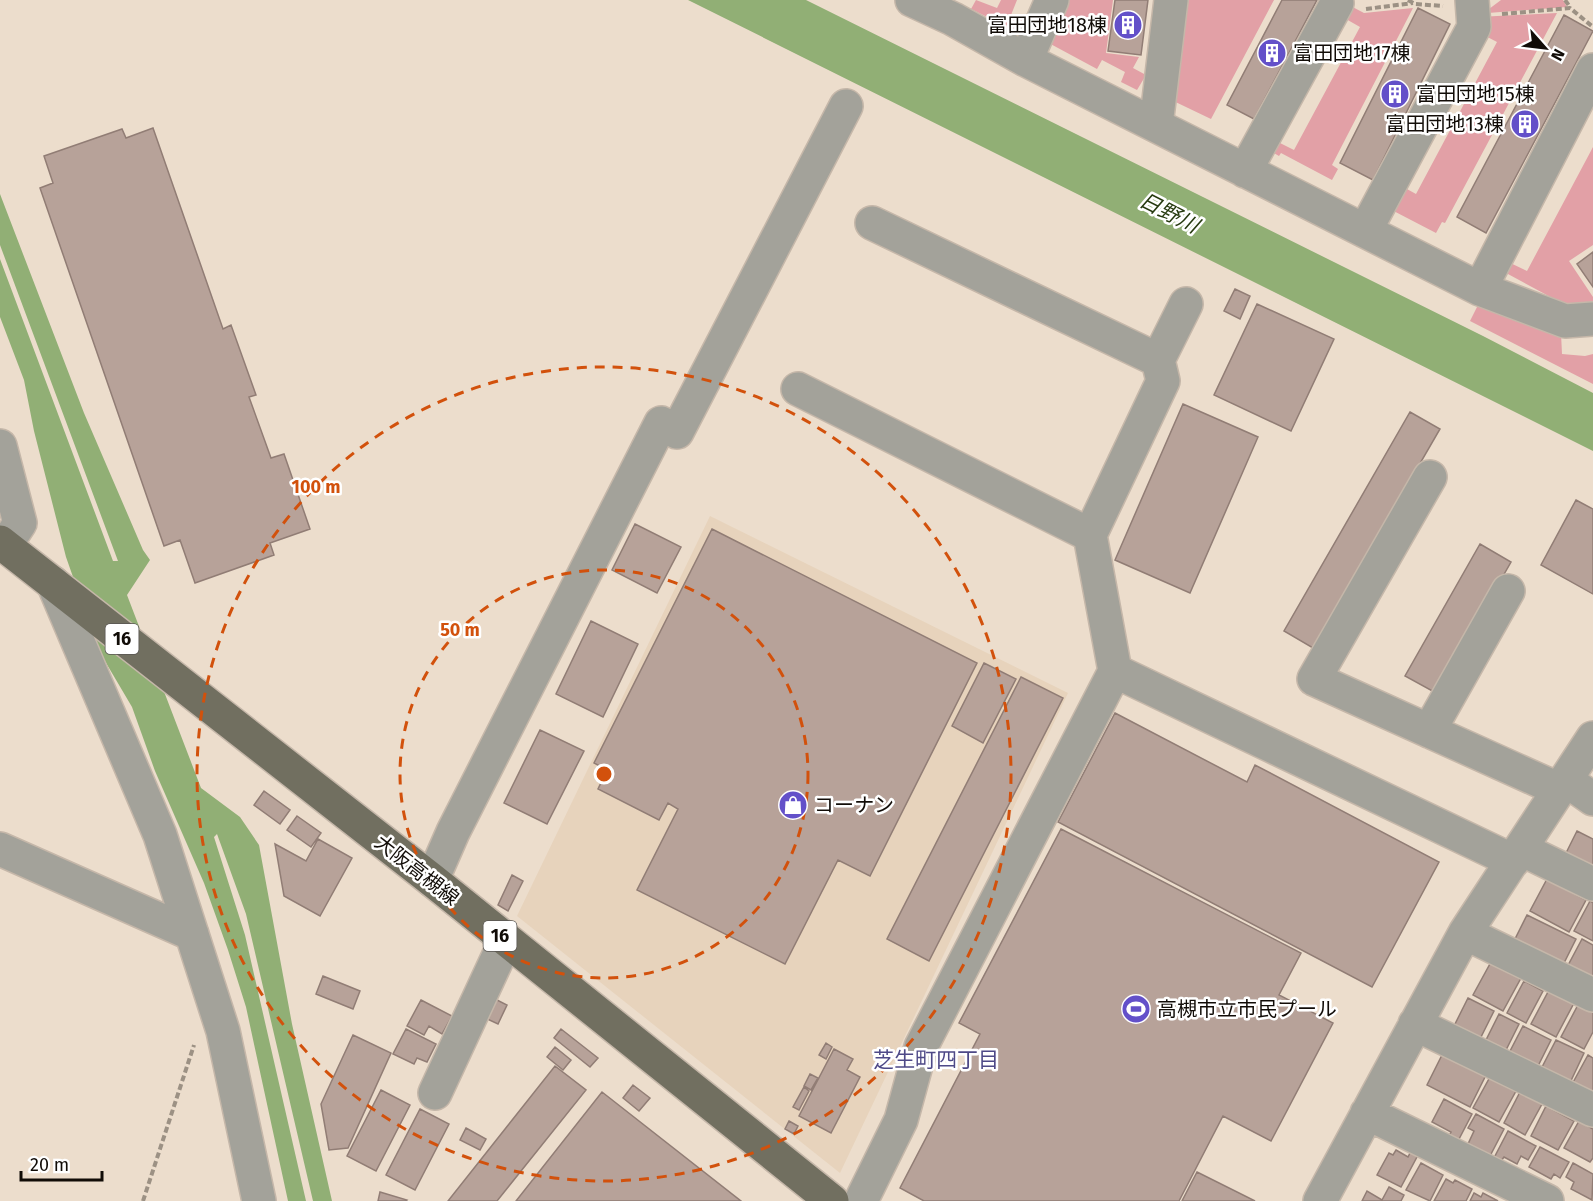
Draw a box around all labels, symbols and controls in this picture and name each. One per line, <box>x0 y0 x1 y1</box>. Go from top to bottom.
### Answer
building icon: 富田団地18棟 <box>1112 9 1144 41</box>
place label: 富田団地18棟 <box>987 13 1107 37</box>
north arrow <box>1515 18 1575 78</box>
building icon: 富田団地17棟 <box>1256 37 1288 69</box>
place label: 富田団地17棟 <box>1293 41 1411 65</box>
text: N <box>1547 46 1569 64</box>
building icon: 富田団地15棟 <box>1379 78 1411 110</box>
place label: 富田団地15棟 <box>1416 82 1535 106</box>
building icon: 富田団地13棟 <box>1509 108 1541 140</box>
place label: 富田団地13棟 <box>1385 112 1504 136</box>
water label: 日野川 <box>1135 187 1205 240</box>
text: 100 m <box>292 476 340 498</box>
text: 50 m <box>440 619 480 641</box>
road number: 16 <box>106 624 138 654</box>
centre of rings <box>594 764 614 784</box>
shop icon: コーナン <box>777 789 809 821</box>
place label: コーナン <box>814 793 894 817</box>
street label: 大阪高槻線 <box>370 830 464 910</box>
road number: 16 <box>484 921 516 951</box>
sports icon: 高槻市立市民プール <box>1120 993 1152 1025</box>
place label: 高槻市立市民プール <box>1157 997 1337 1021</box>
district label: 芝生町四丁目 <box>873 1047 999 1073</box>
scale bar <box>21 1144 102 1182</box>
text: 20 m <box>30 1154 69 1176</box>

